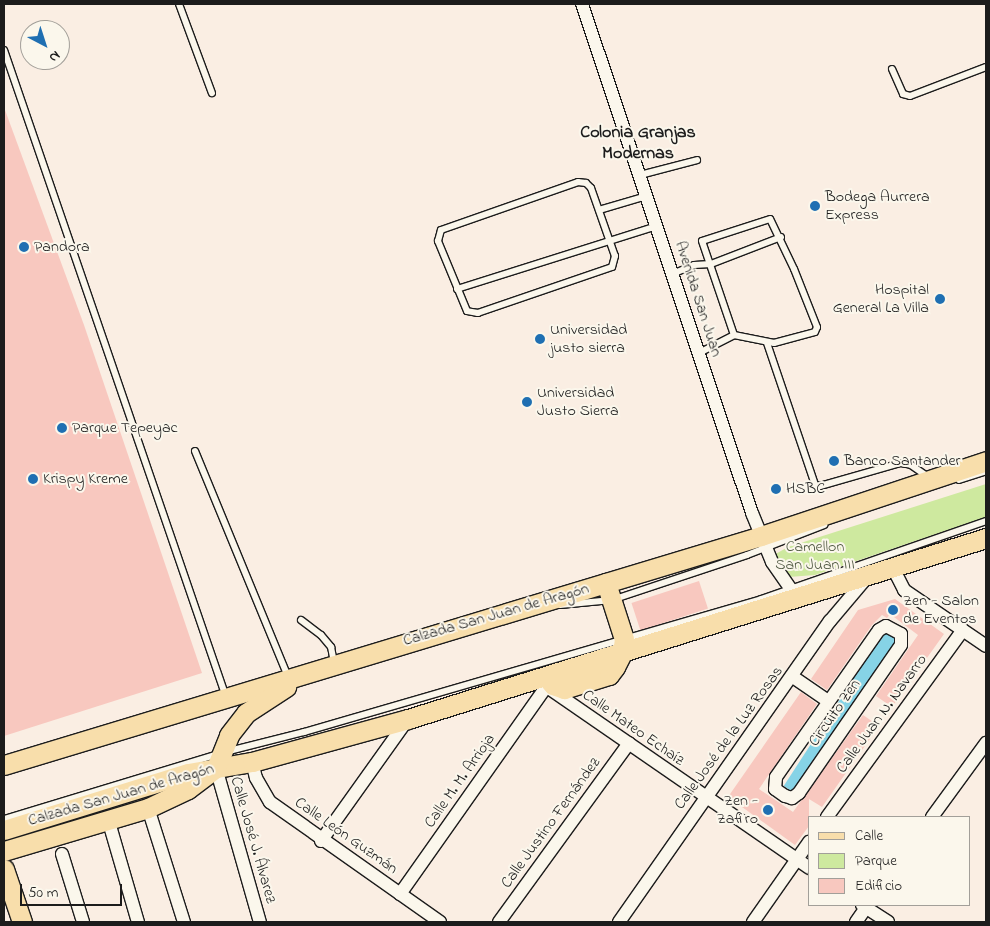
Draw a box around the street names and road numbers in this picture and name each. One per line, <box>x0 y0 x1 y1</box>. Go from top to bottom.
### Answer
street label: Avenida San Juan <box>670 239 726 359</box>
street label: Calzada San Juan de Aragón <box>401 579 591 651</box>
street label: Calle Juan N. Navarro <box>833 651 931 777</box>
street label: Calle José de la Luz Rosas <box>670 662 788 814</box>
street label: Circuito Zen <box>805 676 865 750</box>
street label: Calle Mateo Echaíz <box>578 686 688 770</box>
street label: Calle M. M. Arrioja <box>420 730 500 832</box>
street label: Calle Justino Fernández <box>497 754 605 892</box>
street label: Calzada San Juan de Aragón <box>26 759 216 831</box>
street label: Calle José J. Álvarez <box>226 775 280 905</box>
street label: Calle León Guzmán <box>291 793 401 879</box>

